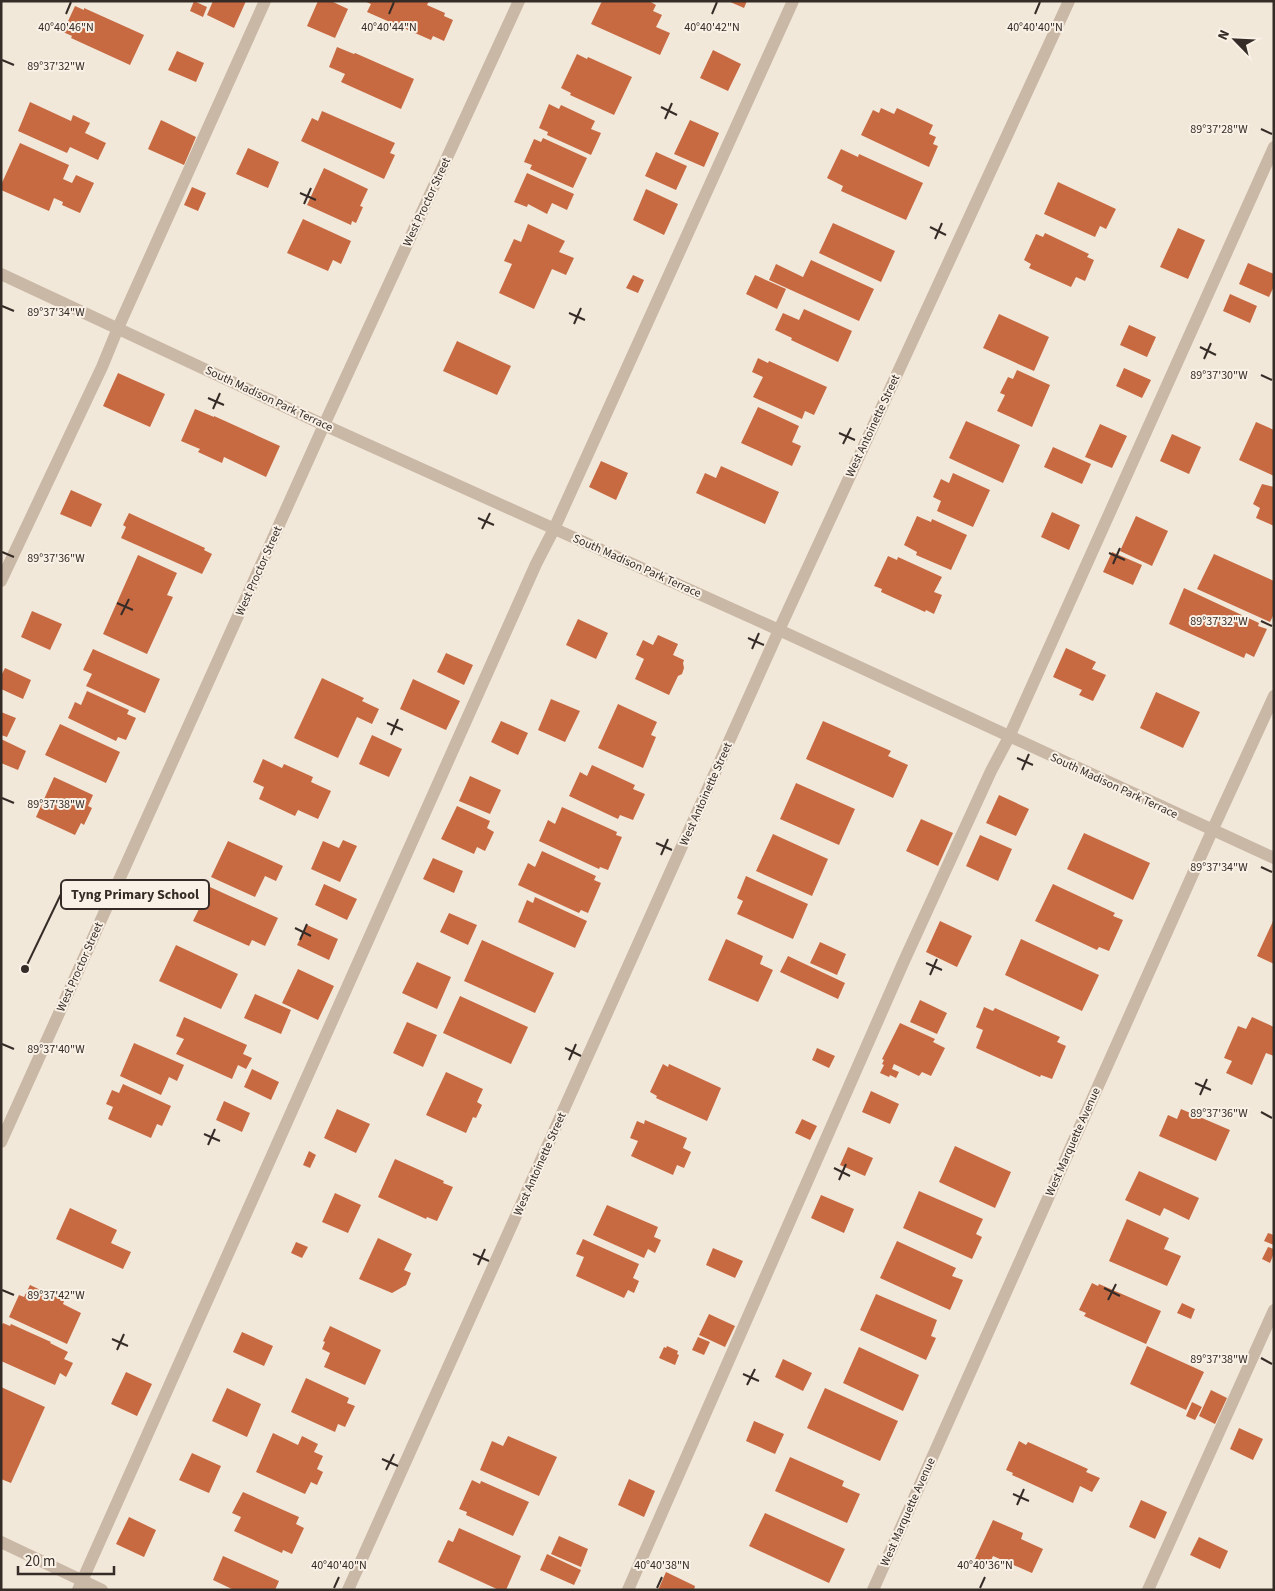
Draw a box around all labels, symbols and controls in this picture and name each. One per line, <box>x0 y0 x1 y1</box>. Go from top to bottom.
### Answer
north arrow <box>1210 15 1260 65</box>
text: 40°40'46"N <box>38 19 94 36</box>
text: 40°40'44"N <box>361 19 417 36</box>
text: 40°40'42"N <box>684 19 740 36</box>
text: 40°40'40"N <box>1007 19 1063 36</box>
text: N <box>1213 27 1235 43</box>
text: 89°37'32"W <box>27 58 85 75</box>
text: 89°37'28"W <box>1190 121 1248 138</box>
street label: West Proctor Street <box>399 155 455 249</box>
text: 89°37'34"W <box>27 304 85 321</box>
street label: South Madison Park Terrace <box>202 362 336 436</box>
text: 89°37'30"W <box>1190 367 1248 384</box>
street label: West Antoinette Street <box>842 372 904 480</box>
street label: West Proctor Street <box>232 524 286 618</box>
street label: South Madison Park Terrace <box>570 530 704 602</box>
text: 89°37'36"W <box>27 550 85 567</box>
text: 89°37'32"W <box>1190 613 1248 630</box>
street label: West Antoinette Street <box>676 740 736 848</box>
street label: South Madison Park Terrace <box>1047 749 1181 823</box>
text: 89°37'38"W <box>27 796 85 813</box>
text: 89°37'34"W <box>1190 859 1248 876</box>
callout: Tyng Primary School <box>61 880 209 909</box>
text: Tyng Primary School <box>71 885 199 905</box>
street label: West Proctor Street <box>53 920 107 1014</box>
text: 89°37'40"W <box>27 1041 85 1058</box>
street label: West Marquette Avenue <box>1041 1085 1105 1199</box>
text: 89°37'36"W <box>1190 1105 1248 1122</box>
street label: West Antoinette Street <box>510 1110 570 1218</box>
text: 89°37'42"W <box>27 1287 85 1304</box>
text: 89°37'38"W <box>1190 1351 1248 1368</box>
street label: West Marquette Avenue <box>876 1455 940 1569</box>
scale bar <box>18 1544 114 1576</box>
text: 20 m <box>25 1551 55 1572</box>
text: 40°40'40"N <box>311 1557 367 1574</box>
text: 40°40'38"N <box>634 1557 690 1574</box>
text: 40°40'36"N <box>957 1557 1013 1574</box>

